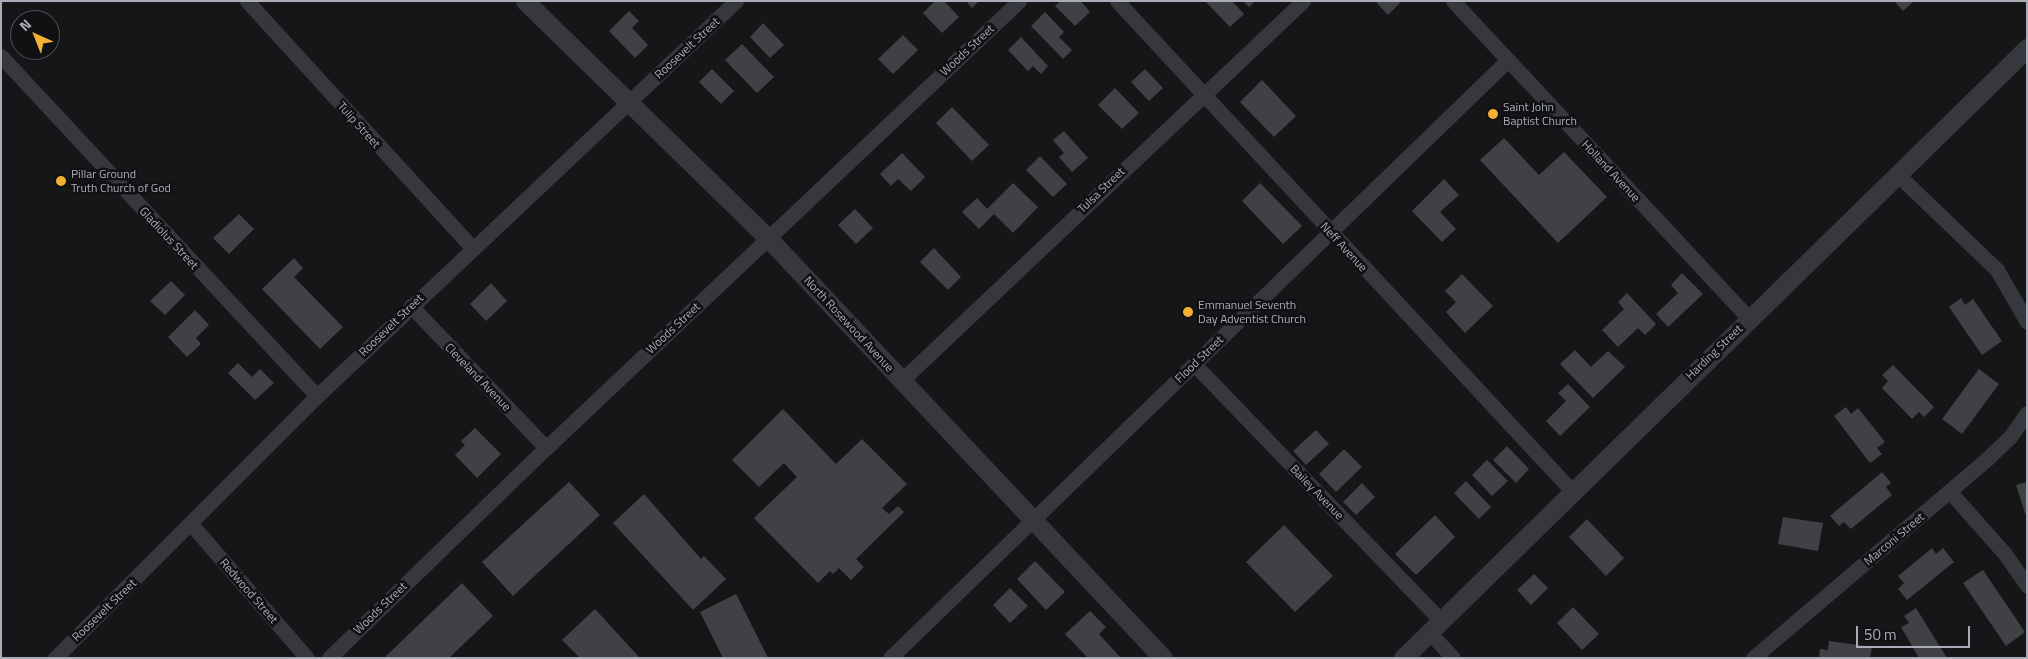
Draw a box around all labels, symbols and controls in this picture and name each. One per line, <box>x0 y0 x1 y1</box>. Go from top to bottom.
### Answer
north arrow <box>10 10 60 60</box>
text: N <box>14 14 36 35</box>
street label: Roosevelt Street <box>651 14 723 82</box>
street label: Woods Street <box>937 21 997 79</box>
street label: Tulip Street <box>335 99 383 151</box>
place label: Saint John Baptist Church <box>1503 100 1577 128</box>
marker: Saint John Baptist Church <box>1487 108 1499 120</box>
street label: Holland Avenue <box>1579 137 1643 205</box>
street label: Tulsa Street <box>1075 164 1127 216</box>
place label: Pillar Ground Truth Church of God <box>71 167 171 195</box>
marker: Pillar Ground Truth Church of God <box>55 175 67 187</box>
street label: Gladiolus Street <box>137 204 201 272</box>
street label: Neff Avenue <box>1318 219 1370 275</box>
street label: North Rosewood Avenue <box>801 273 897 375</box>
street label: Roosevelt Street <box>356 291 426 359</box>
place label: Emmanuel Seventh Day Adventist Church <box>1198 298 1306 326</box>
street label: Woods Street <box>643 299 703 357</box>
marker: Emmanuel Seventh Day Adventist Church <box>1182 306 1194 318</box>
street label: Harding Street <box>1683 321 1745 383</box>
street label: Flood Street <box>1172 332 1226 386</box>
street label: Cleveland Avenue <box>442 340 514 414</box>
street label: Bailey Avenue <box>1287 462 1347 522</box>
street label: Marconi Street <box>1861 510 1927 568</box>
street label: Redwood Street <box>217 556 281 626</box>
street label: Roosevelt Street <box>69 576 139 644</box>
street label: Woods Street <box>350 579 410 637</box>
scale bar <box>1858 616 1972 648</box>
text: 50 m <box>1864 623 1897 646</box>

